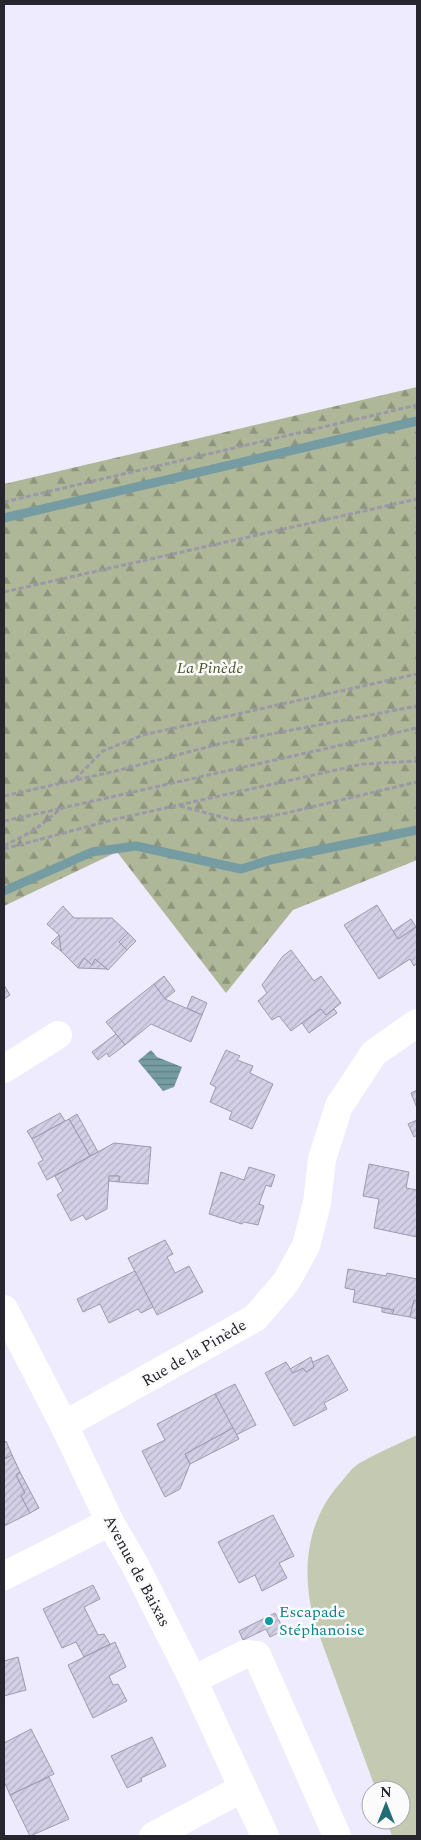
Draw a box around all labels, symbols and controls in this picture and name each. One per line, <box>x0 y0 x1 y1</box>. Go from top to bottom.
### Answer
park label: La Pinède <box>177 656 243 680</box>
street label: Rue de la Pinède <box>137 1313 251 1393</box>
street label: Avenue de Baixas <box>97 1511 177 1631</box>
place label: Escapade Stéphanoise <box>279 1600 365 1642</box>
marker: Escapade Stéphanoise <box>263 1615 275 1627</box>
north arrow <box>361 1780 411 1830</box>
text: N <box>380 1782 392 1803</box>

